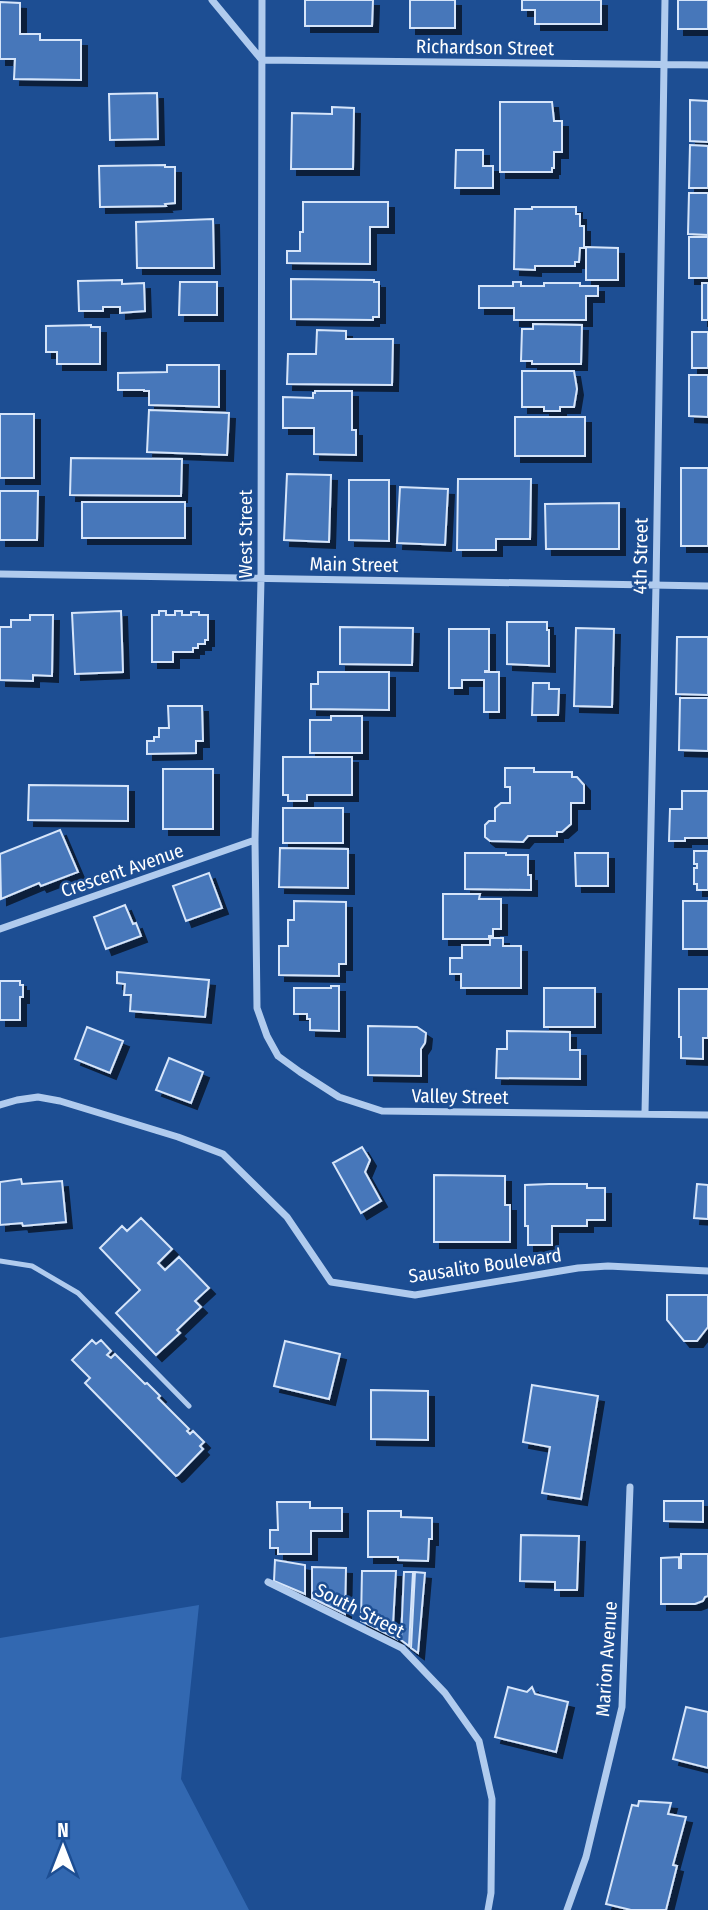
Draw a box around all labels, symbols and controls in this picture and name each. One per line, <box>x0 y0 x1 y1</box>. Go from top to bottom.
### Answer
street label: Richardson Street <box>416 35 555 60</box>
street label: West Street <box>234 489 257 578</box>
street label: 4th Street <box>628 517 653 595</box>
street label: Main Street <box>309 552 399 577</box>
street label: Crescent Avenue <box>58 839 186 902</box>
street label: Valley Street <box>411 1084 509 1109</box>
street label: Sausalito Boulevard <box>407 1243 563 1288</box>
street label: South Street <box>311 1578 409 1643</box>
street label: Marion Avenue <box>591 1600 622 1718</box>
north arrow <box>28 1812 98 1882</box>
text: N <box>57 1819 69 1842</box>

